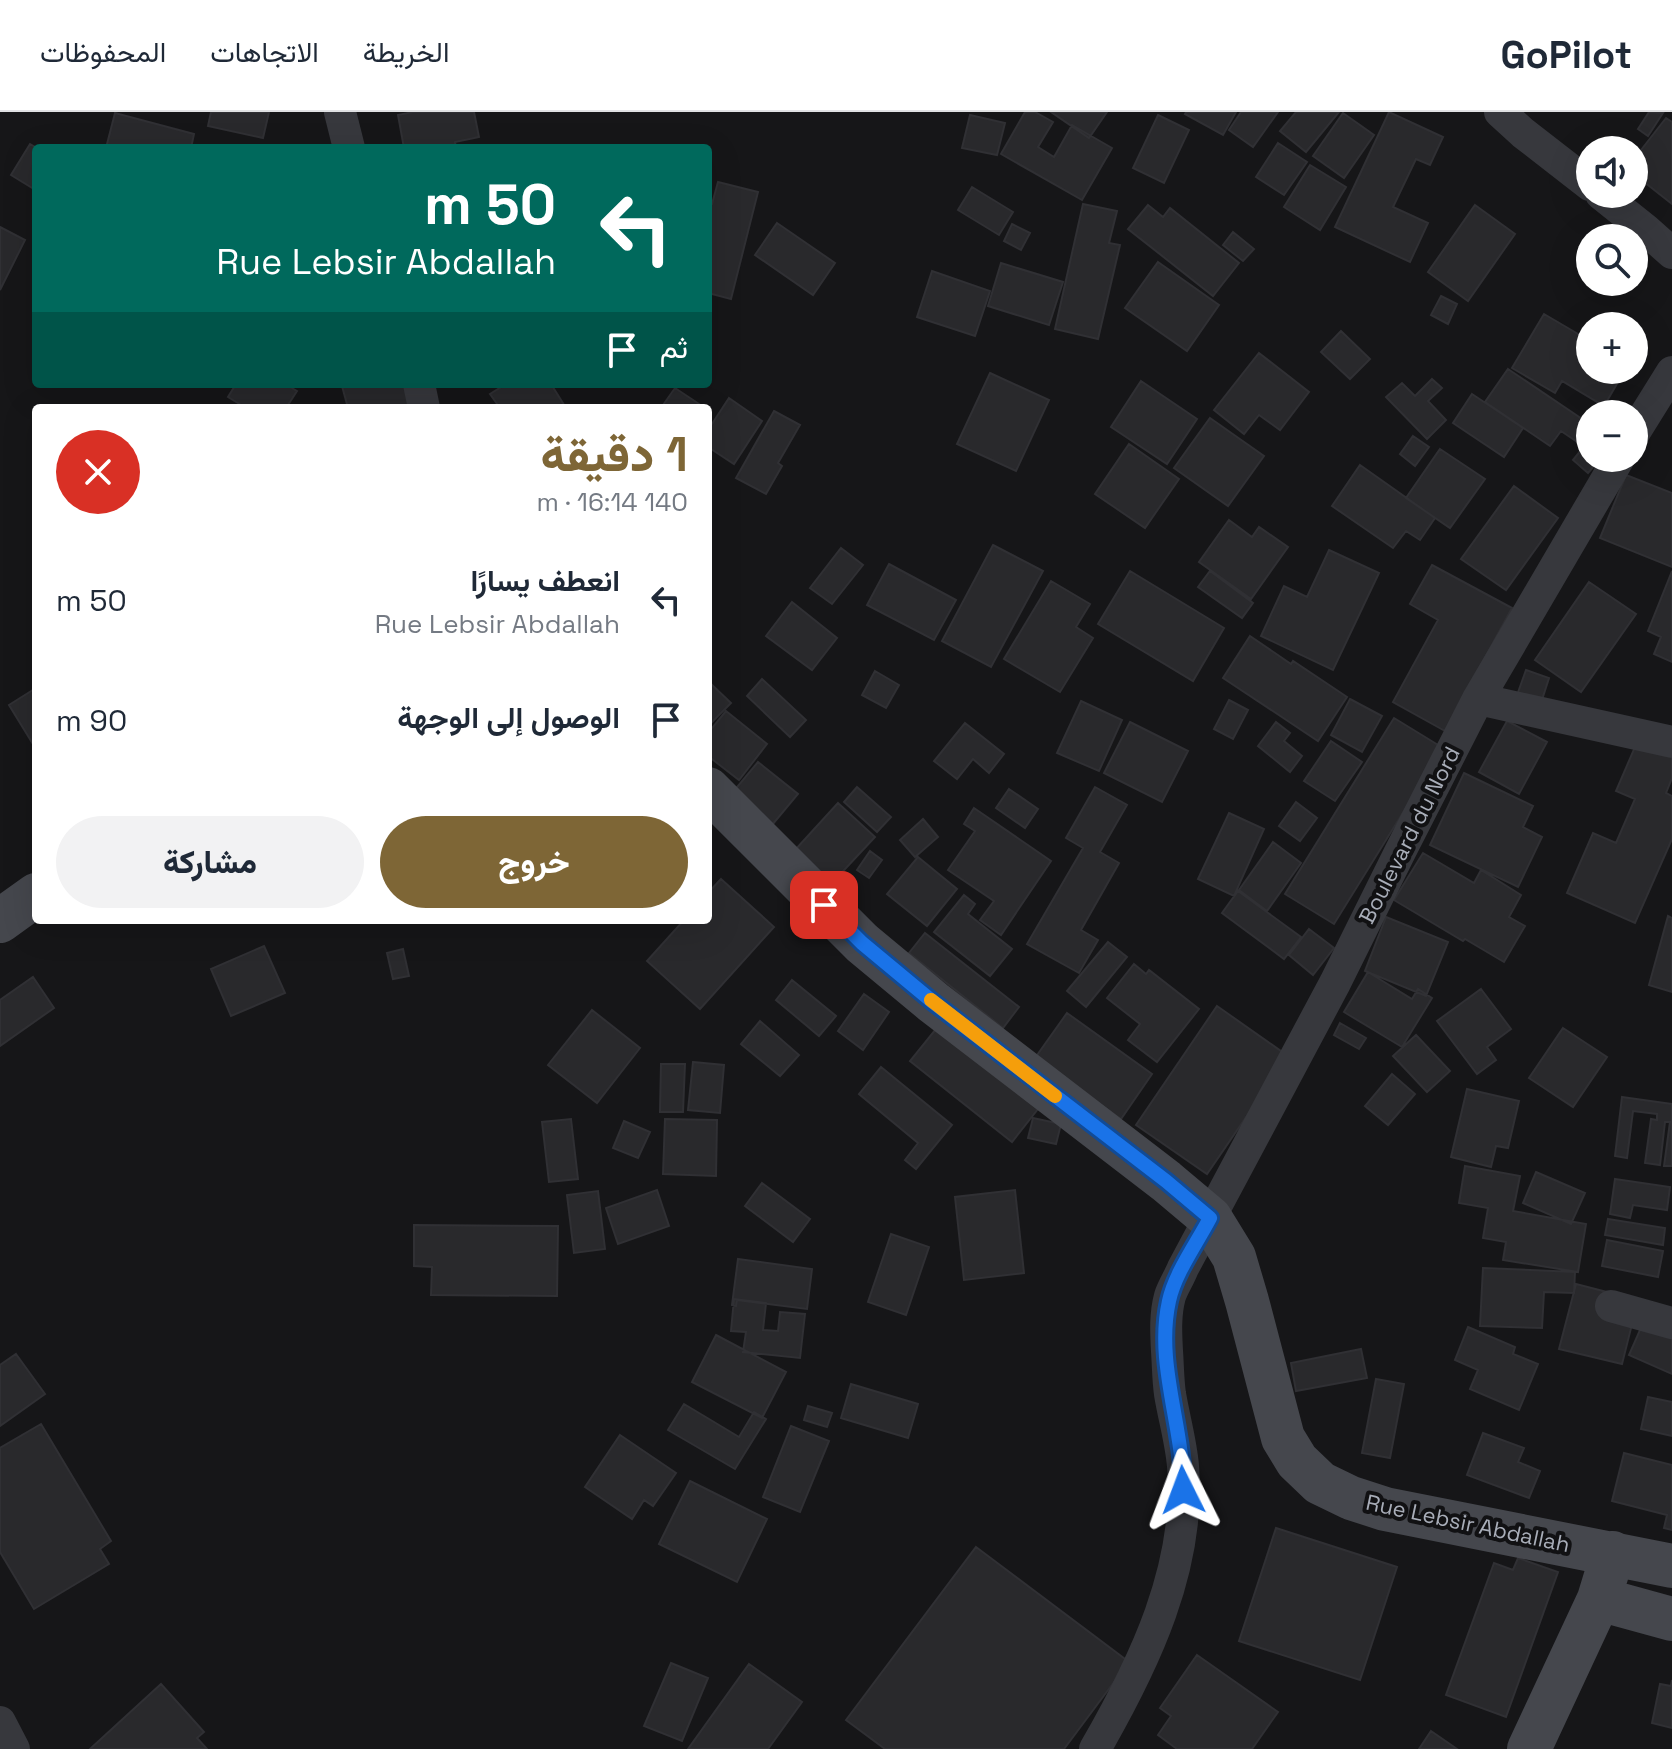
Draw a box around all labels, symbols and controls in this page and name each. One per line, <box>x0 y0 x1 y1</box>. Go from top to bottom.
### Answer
text: GoPilot <box>1500 31 1632 79</box>
text: المحفوظات <box>40 34 166 70</box>
text: الاتجاهات <box>210 34 319 70</box>
text: الخريطة <box>363 34 449 70</box>
map controls <box>1576 136 1648 472</box>
button: sound <box>1576 136 1648 208</box>
text: 50 m <box>424 169 556 240</box>
icon: left <box>584 176 688 280</box>
button: search <box>1576 224 1648 296</box>
text: Rue Lebsir Abdallah <box>216 239 556 285</box>
button: + <box>1576 312 1648 384</box>
icon: arrive <box>600 328 644 372</box>
text: ثم <box>660 328 688 367</box>
button: − <box>1576 400 1648 472</box>
text: 1 دقيقة <box>540 424 688 485</box>
button: close <box>56 430 140 514</box>
text: 140 m · 16:14 <box>536 485 688 519</box>
text: انعطف يسارًا <box>470 561 620 600</box>
icon: left <box>644 578 688 622</box>
text: 50 m <box>56 581 127 620</box>
text: Rue Lebsir Abdallah <box>375 607 620 641</box>
text: الوصول إلى الوجهة <box>397 698 620 737</box>
icon: arrive <box>644 698 688 742</box>
text: 90 m <box>56 701 127 740</box>
street label: Boulevard du Nord <box>1352 742 1466 928</box>
button: مشاركة <box>56 816 364 908</box>
button: خروج <box>380 816 688 908</box>
pin <box>790 871 858 939</box>
icon: arrive <box>802 883 846 927</box>
position arrow <box>1141 1448 1225 1532</box>
street label: Rue Lebsir Abdallah <box>1364 1488 1572 1558</box>

